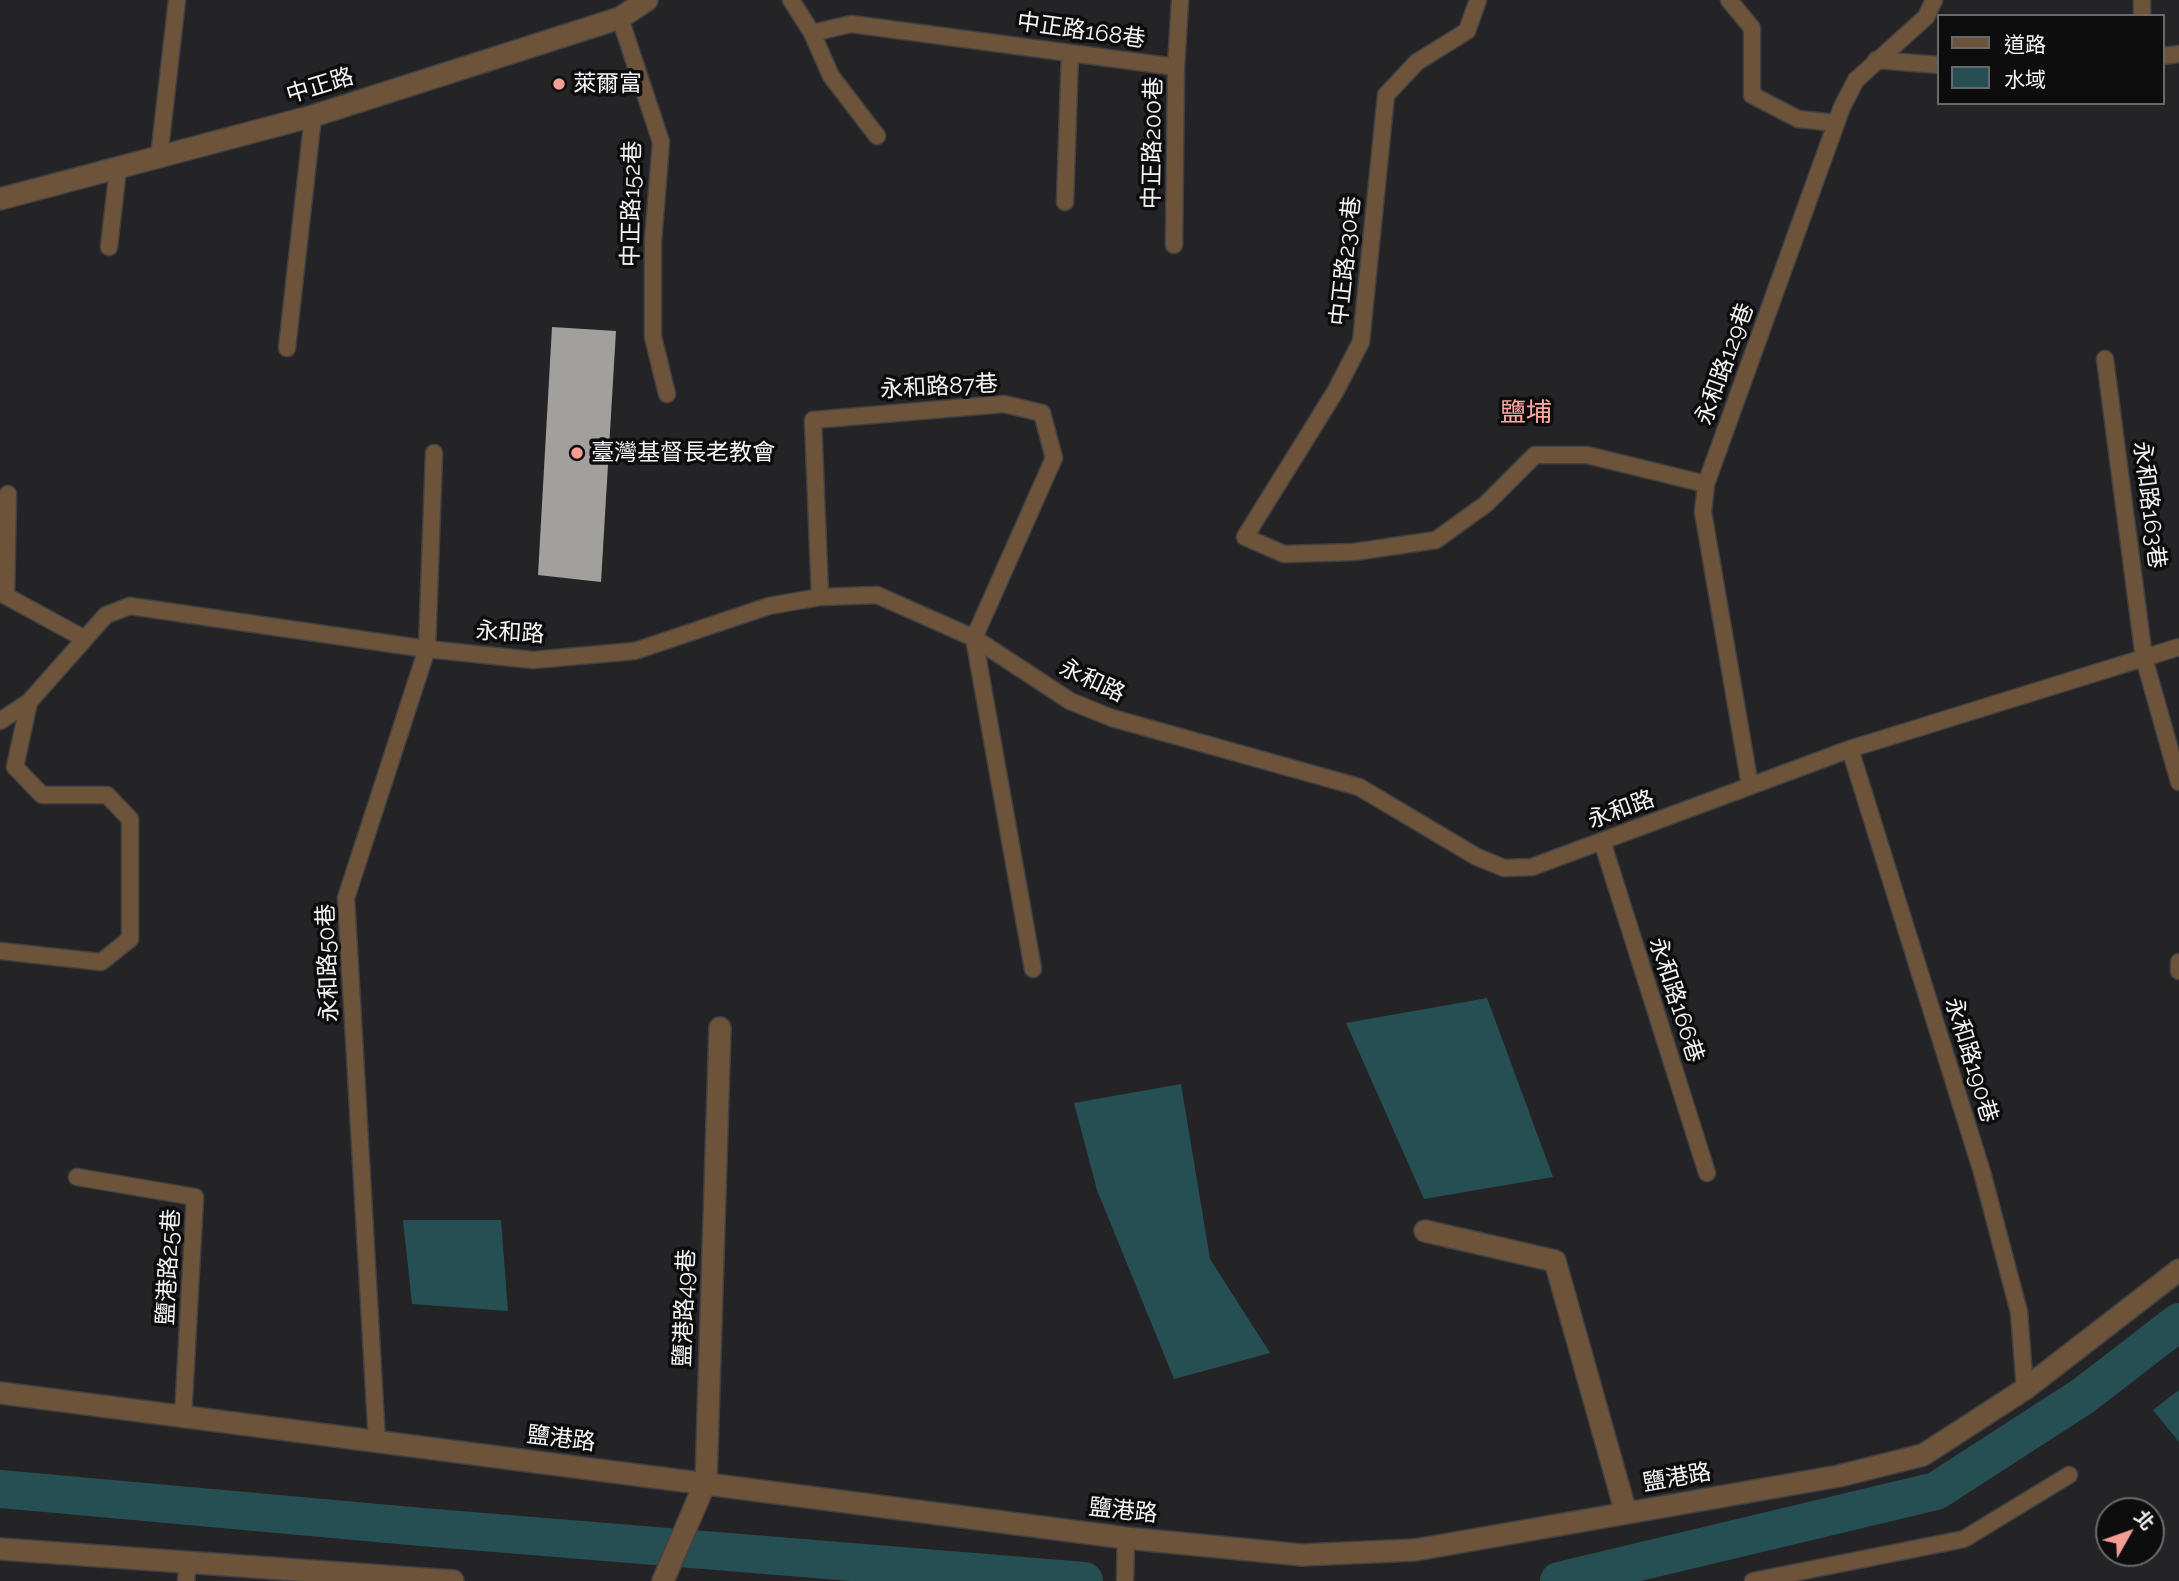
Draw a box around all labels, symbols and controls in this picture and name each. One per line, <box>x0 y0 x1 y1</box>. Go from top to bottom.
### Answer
street label: 中正路168巷 <box>1015 8 1147 54</box>
legend <box>1938 14 2165 105</box>
text: 道路 <box>2004 32 2046 57</box>
street label: 中正路 <box>283 63 357 109</box>
text: 水域 <box>2004 67 2046 92</box>
place label: 萊爾富 <box>573 70 642 98</box>
marker: 萊爾富 <box>551 76 567 92</box>
street label: 中正路200巷 <box>1138 77 1168 209</box>
street label: 中正路152巷 <box>617 141 647 267</box>
street label: 中正路230巷 <box>1325 195 1367 327</box>
street label: 永和路129巷 <box>1690 299 1760 429</box>
street label: 永和路87巷 <box>879 370 999 404</box>
district label: 鹽埔 <box>1500 397 1552 429</box>
place label: 臺灣基督長老教會 <box>591 439 775 467</box>
street label: 永和路163巷 <box>2128 440 2170 570</box>
marker: 臺灣基督長老教會 <box>569 445 585 461</box>
street label: 永和路 <box>475 617 545 649</box>
street label: 永和路 <box>1055 654 1129 708</box>
street label: 永和路 <box>1584 785 1658 835</box>
street label: 永和路50巷 <box>312 903 344 1023</box>
street label: 永和路166巷 <box>1643 934 1709 1066</box>
street label: 永和路190巷 <box>1939 994 2003 1126</box>
street label: 鹽港路25巷 <box>152 1208 186 1326</box>
street label: 鹽港路49巷 <box>669 1249 701 1367</box>
street label: 鹽港路 <box>525 1421 597 1457</box>
street label: 鹽港路 <box>1641 1458 1713 1498</box>
street label: 鹽港路 <box>1087 1494 1159 1528</box>
north arrow <box>2095 1497 2165 1567</box>
text: 北 <box>2130 1505 2159 1534</box>

